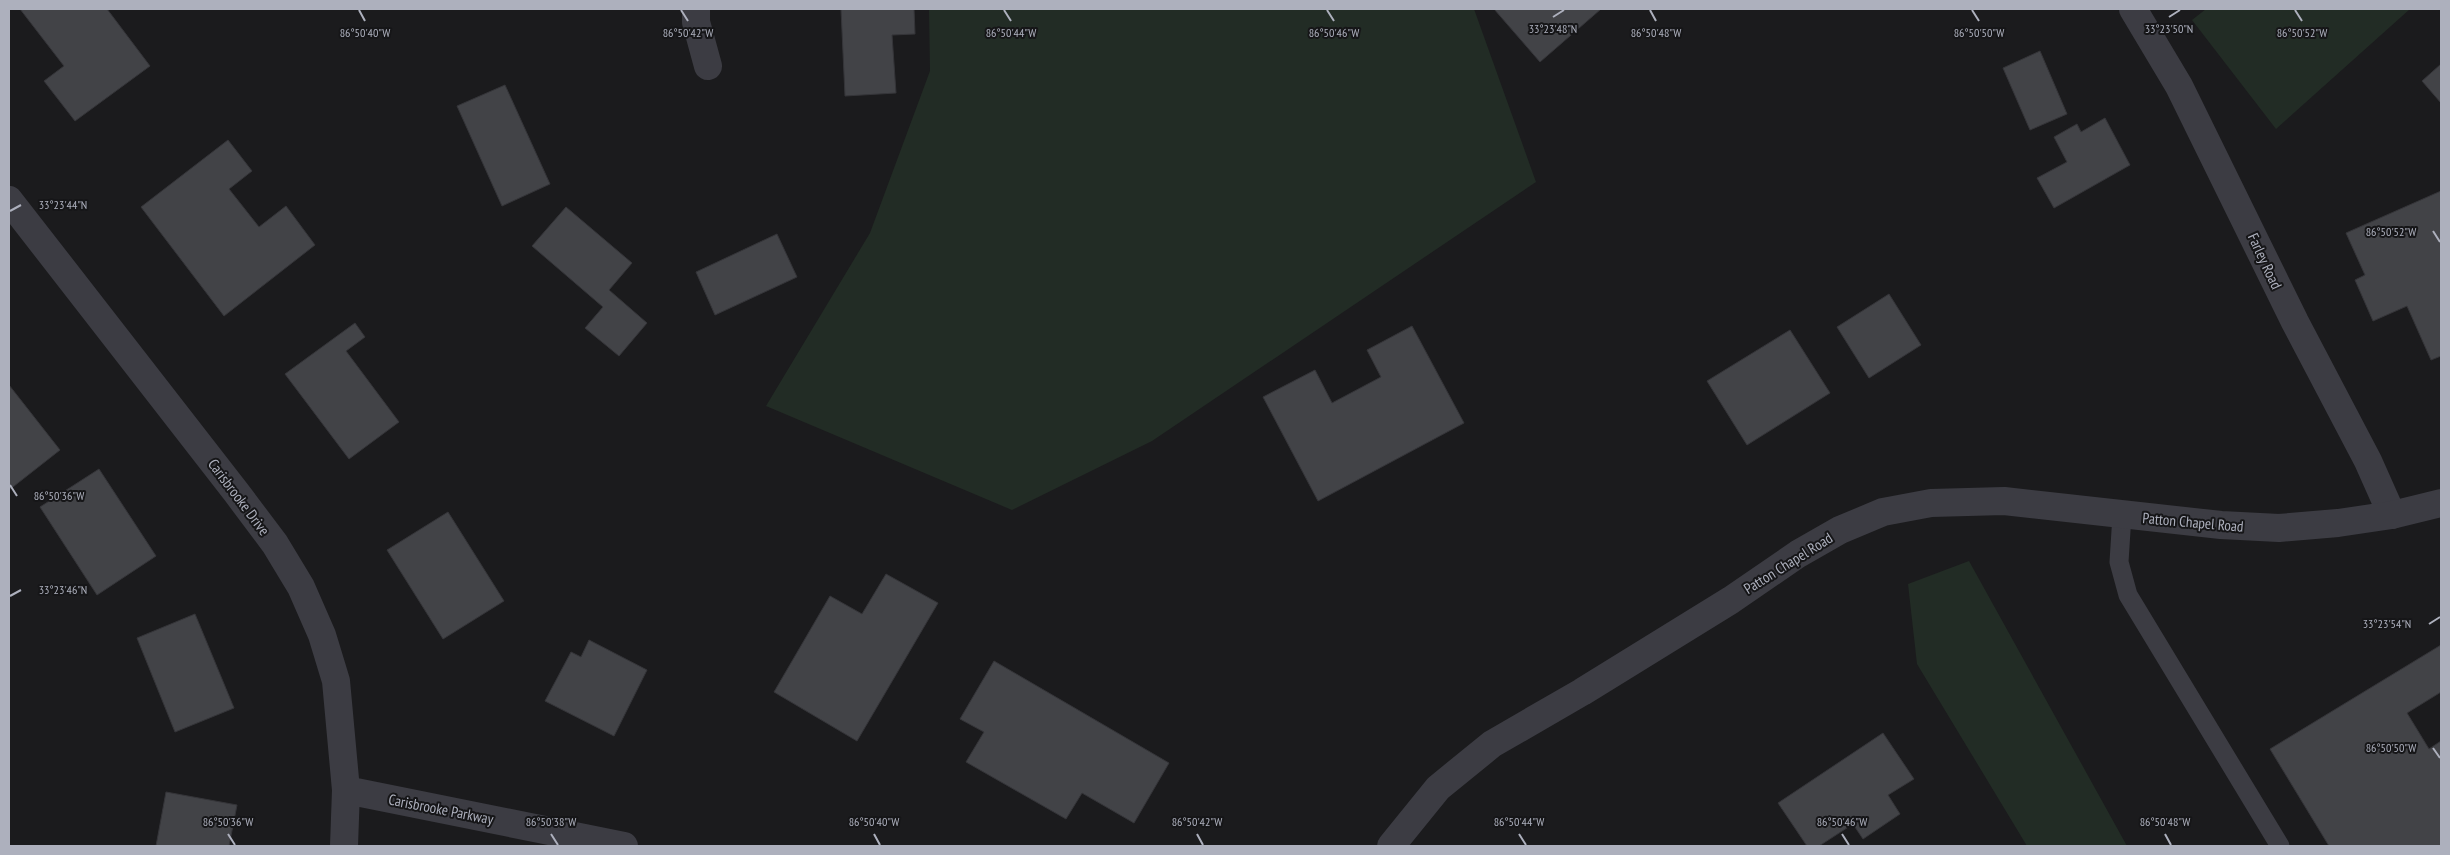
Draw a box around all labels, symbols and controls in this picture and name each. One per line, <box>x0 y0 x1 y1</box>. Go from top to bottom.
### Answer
text: 33°23'48"N <box>1529 21 1577 36</box>
text: 33°23'50"N <box>2145 21 2193 36</box>
text: 86°50'40"W <box>340 25 390 40</box>
text: 86°50'42"W <box>663 25 713 40</box>
text: 86°50'44"W <box>986 25 1036 40</box>
text: 86°50'46"W <box>1309 25 1359 40</box>
text: 86°50'48"W <box>1631 25 1681 40</box>
text: 86°50'50"W <box>1954 25 2004 40</box>
text: 86°50'52"W <box>2277 25 2327 40</box>
text: 33°23'44"N <box>39 197 87 212</box>
text: 86°50'52"W <box>2366 224 2416 239</box>
street label: Farley Road <box>2244 230 2286 292</box>
street label: Carisbrooke Drive <box>204 455 274 539</box>
text: 86°50'36"W <box>34 488 84 503</box>
street label: Patton Chapel Road <box>2142 508 2244 536</box>
street label: Patton Chapel Road <box>1740 528 1836 598</box>
text: 33°23'46"N <box>39 582 87 597</box>
text: 33°23'54"N <box>2363 616 2411 631</box>
text: 86°50'50"W <box>2366 740 2416 755</box>
street label: Carisbrooke Parkway <box>387 790 495 829</box>
text: 86°50'36"W <box>203 814 253 829</box>
text: 86°50'38"W <box>526 814 576 829</box>
text: 86°50'40"W <box>849 814 899 829</box>
text: 86°50'42"W <box>1172 814 1222 829</box>
text: 86°50'44"W <box>1494 814 1544 829</box>
text: 86°50'46"W <box>1817 814 1867 829</box>
text: 86°50'48"W <box>2140 814 2190 829</box>

